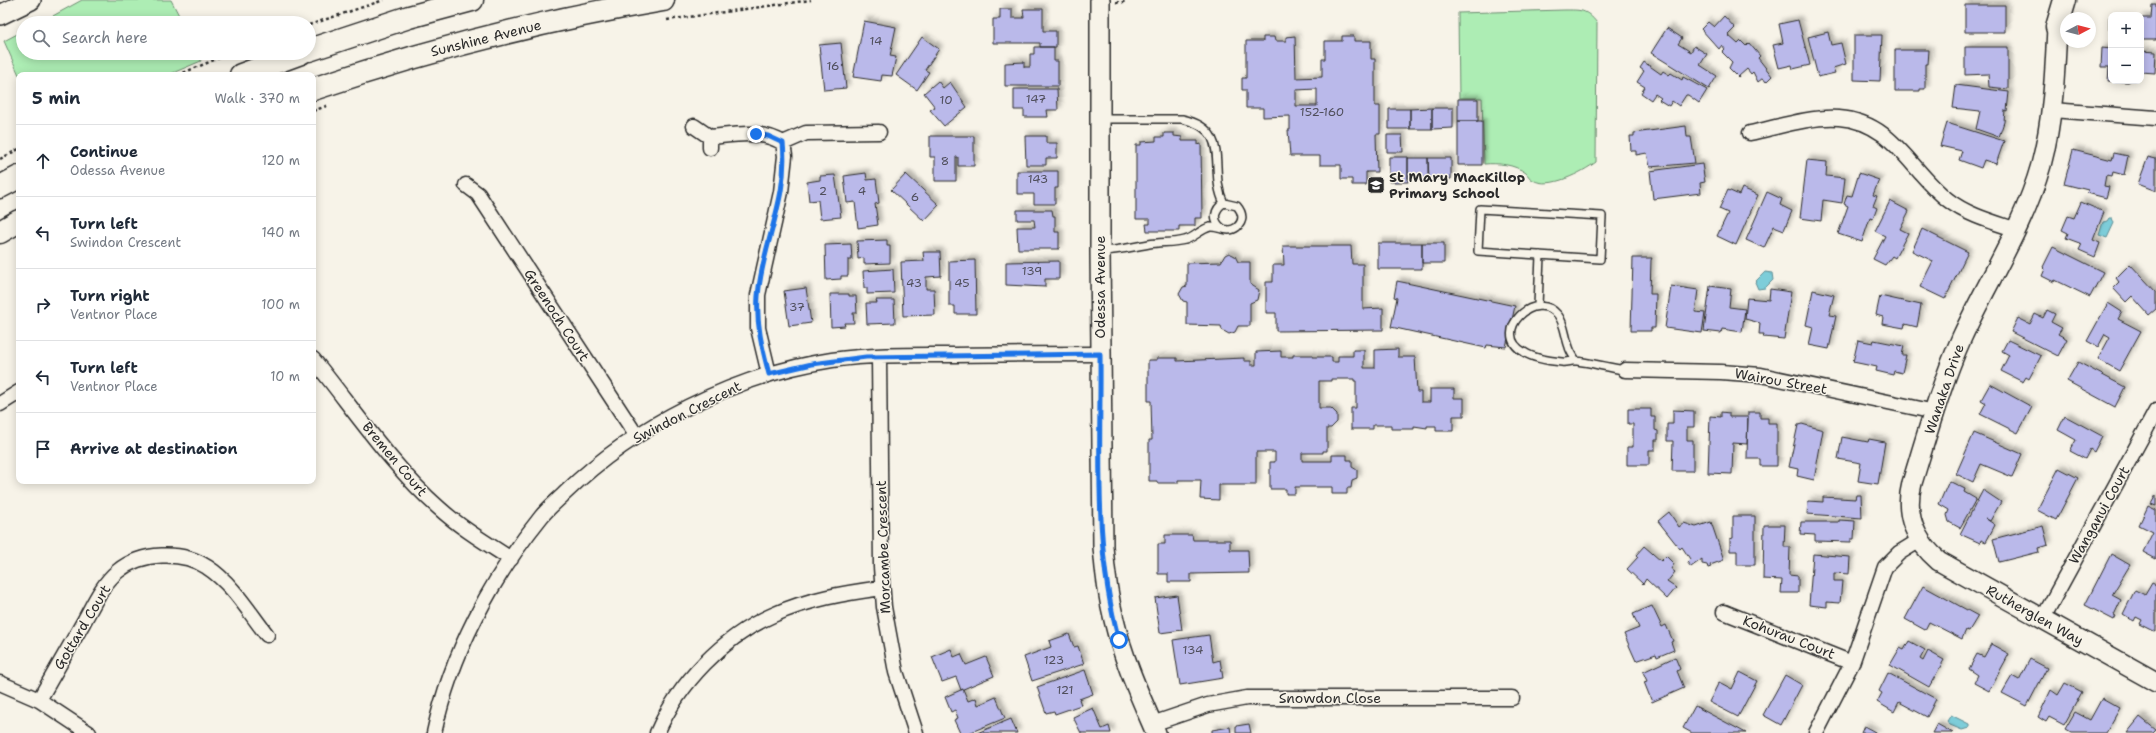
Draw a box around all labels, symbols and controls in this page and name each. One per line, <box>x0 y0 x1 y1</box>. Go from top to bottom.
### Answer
north arrow <box>2060 12 2096 48</box>
map controls <box>2108 12 2144 84</box>
button: + <box>2108 12 2144 48</box>
search box <box>16 16 316 60</box>
street label: Sunshine Avenue <box>429 16 543 60</box>
icon: search <box>30 27 52 49</box>
text: Search here <box>62 28 148 48</box>
house number: 14 <box>870 33 882 49</box>
button: − <box>2108 48 2144 84</box>
house number: 16 <box>826 58 840 74</box>
text: 5 min <box>32 87 80 109</box>
text: Walk · 370 m <box>215 90 300 107</box>
house number: 147 <box>1026 91 1046 107</box>
house number: 10 <box>939 92 953 108</box>
house number: 152-160 <box>1300 104 1344 120</box>
route end <box>747 125 765 143</box>
text: Continue <box>70 142 138 162</box>
icon: ahead <box>32 150 54 172</box>
text: 120 m <box>262 152 300 169</box>
house number: 8 <box>941 153 949 169</box>
text: Odessa Avenue <box>70 162 165 179</box>
place label: St Mary MacKillop Primary School <box>1389 168 1525 202</box>
house number: 143 <box>1028 171 1048 187</box>
school or university icon: St Mary MacKillop Primary School <box>1366 175 1386 195</box>
house number: 2 <box>819 183 827 199</box>
house number: 4 <box>858 183 866 199</box>
house number: 6 <box>911 189 919 205</box>
text: Turn left <box>70 214 138 234</box>
icon: left <box>32 222 54 244</box>
text: 140 m <box>261 224 300 241</box>
text: Swindon Crescent <box>70 234 181 251</box>
street label: Odessa Avenue <box>1091 236 1109 338</box>
house number: 139 <box>1022 263 1042 279</box>
street label: Greenoch Court <box>520 265 594 365</box>
house number: 43 <box>906 275 922 291</box>
house number: 45 <box>954 275 970 291</box>
text: Turn right <box>70 286 150 306</box>
icon: right <box>32 294 54 316</box>
text: 100 m <box>261 296 300 313</box>
house number: 37 <box>789 299 805 315</box>
text: Ventnor Place <box>70 306 158 323</box>
street label: Wanaka Drive <box>1920 341 1968 436</box>
text: Turn left <box>70 358 138 378</box>
street label: Wairou Street <box>1733 364 1829 398</box>
icon: left <box>32 366 54 388</box>
text: 10 m <box>270 368 300 385</box>
street label: Swindon Crescent <box>630 377 744 447</box>
text: Ventnor Place <box>70 378 158 395</box>
street label: Bremen Court <box>359 418 431 500</box>
icon: arrive <box>32 438 54 460</box>
text: Arrive at destination <box>70 439 238 459</box>
street label: Wanganui Court <box>2065 463 2133 567</box>
street label: Morcambe Crescent <box>872 480 894 614</box>
street label: Gottard Court <box>50 581 114 673</box>
street label: Rutherglen Way <box>1983 581 2087 649</box>
street label: Kohurau Court <box>1740 611 1838 663</box>
route start <box>1110 631 1128 649</box>
house number: 134 <box>1183 642 1203 658</box>
house number: 123 <box>1044 652 1064 668</box>
house number: 121 <box>1056 682 1074 698</box>
street label: Snowdon Close <box>1279 689 1381 707</box>

